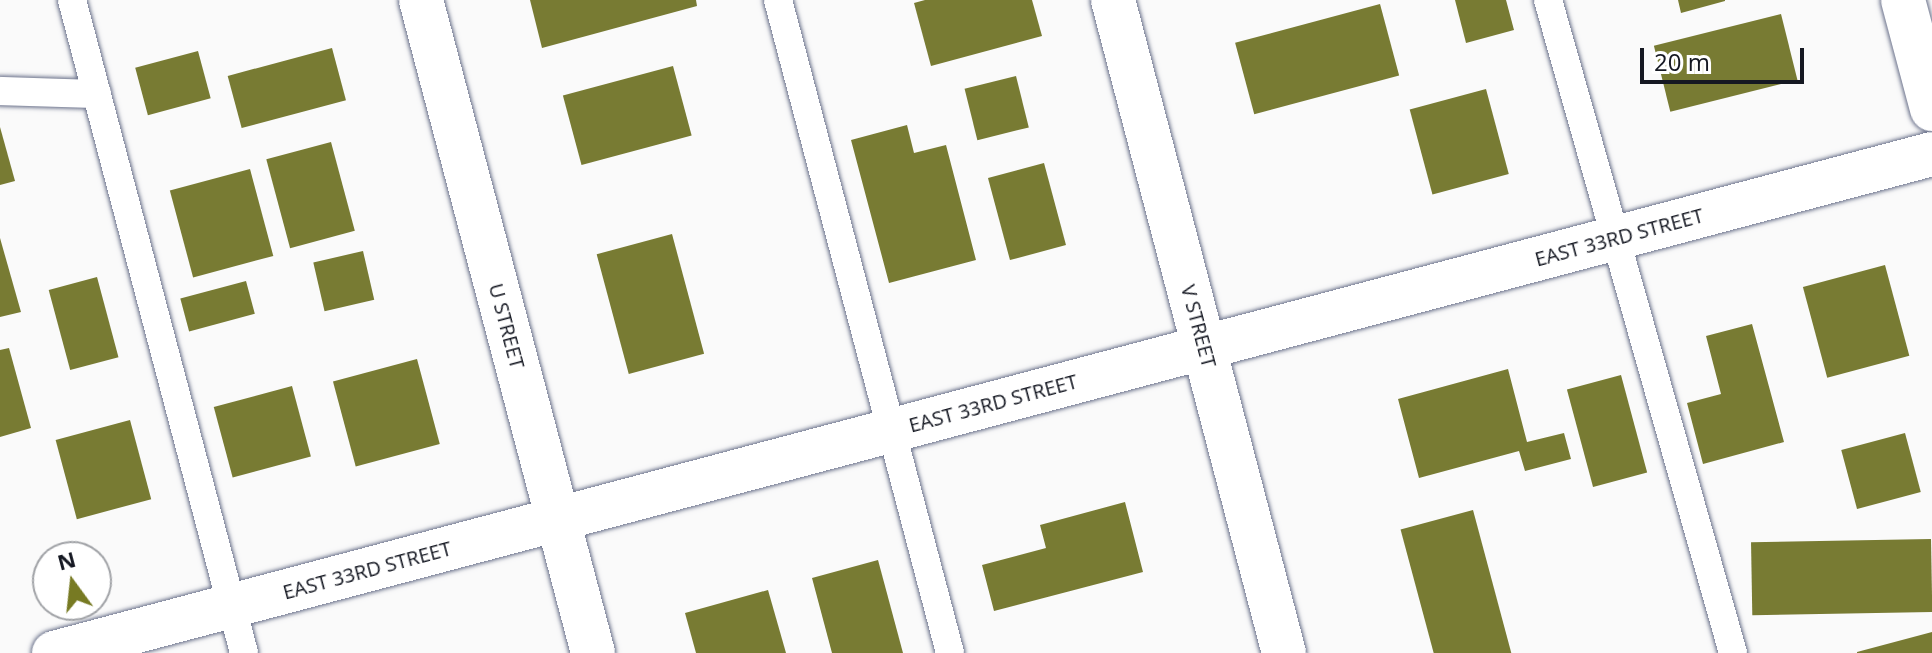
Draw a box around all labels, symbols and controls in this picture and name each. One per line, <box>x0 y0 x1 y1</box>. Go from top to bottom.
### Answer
scale bar <box>1644 32 1808 82</box>
text: 20 m <box>1654 45 1710 78</box>
street label: EAST 33RD STREET <box>1532 203 1706 271</box>
street label: U STREET <box>484 281 530 371</box>
street label: V STREET <box>1176 282 1222 370</box>
street label: EAST 33RD STREET <box>906 369 1080 437</box>
street label: EAST 33RD STREET <box>280 536 454 604</box>
north arrow <box>32 541 112 621</box>
text: N <box>54 543 79 577</box>

